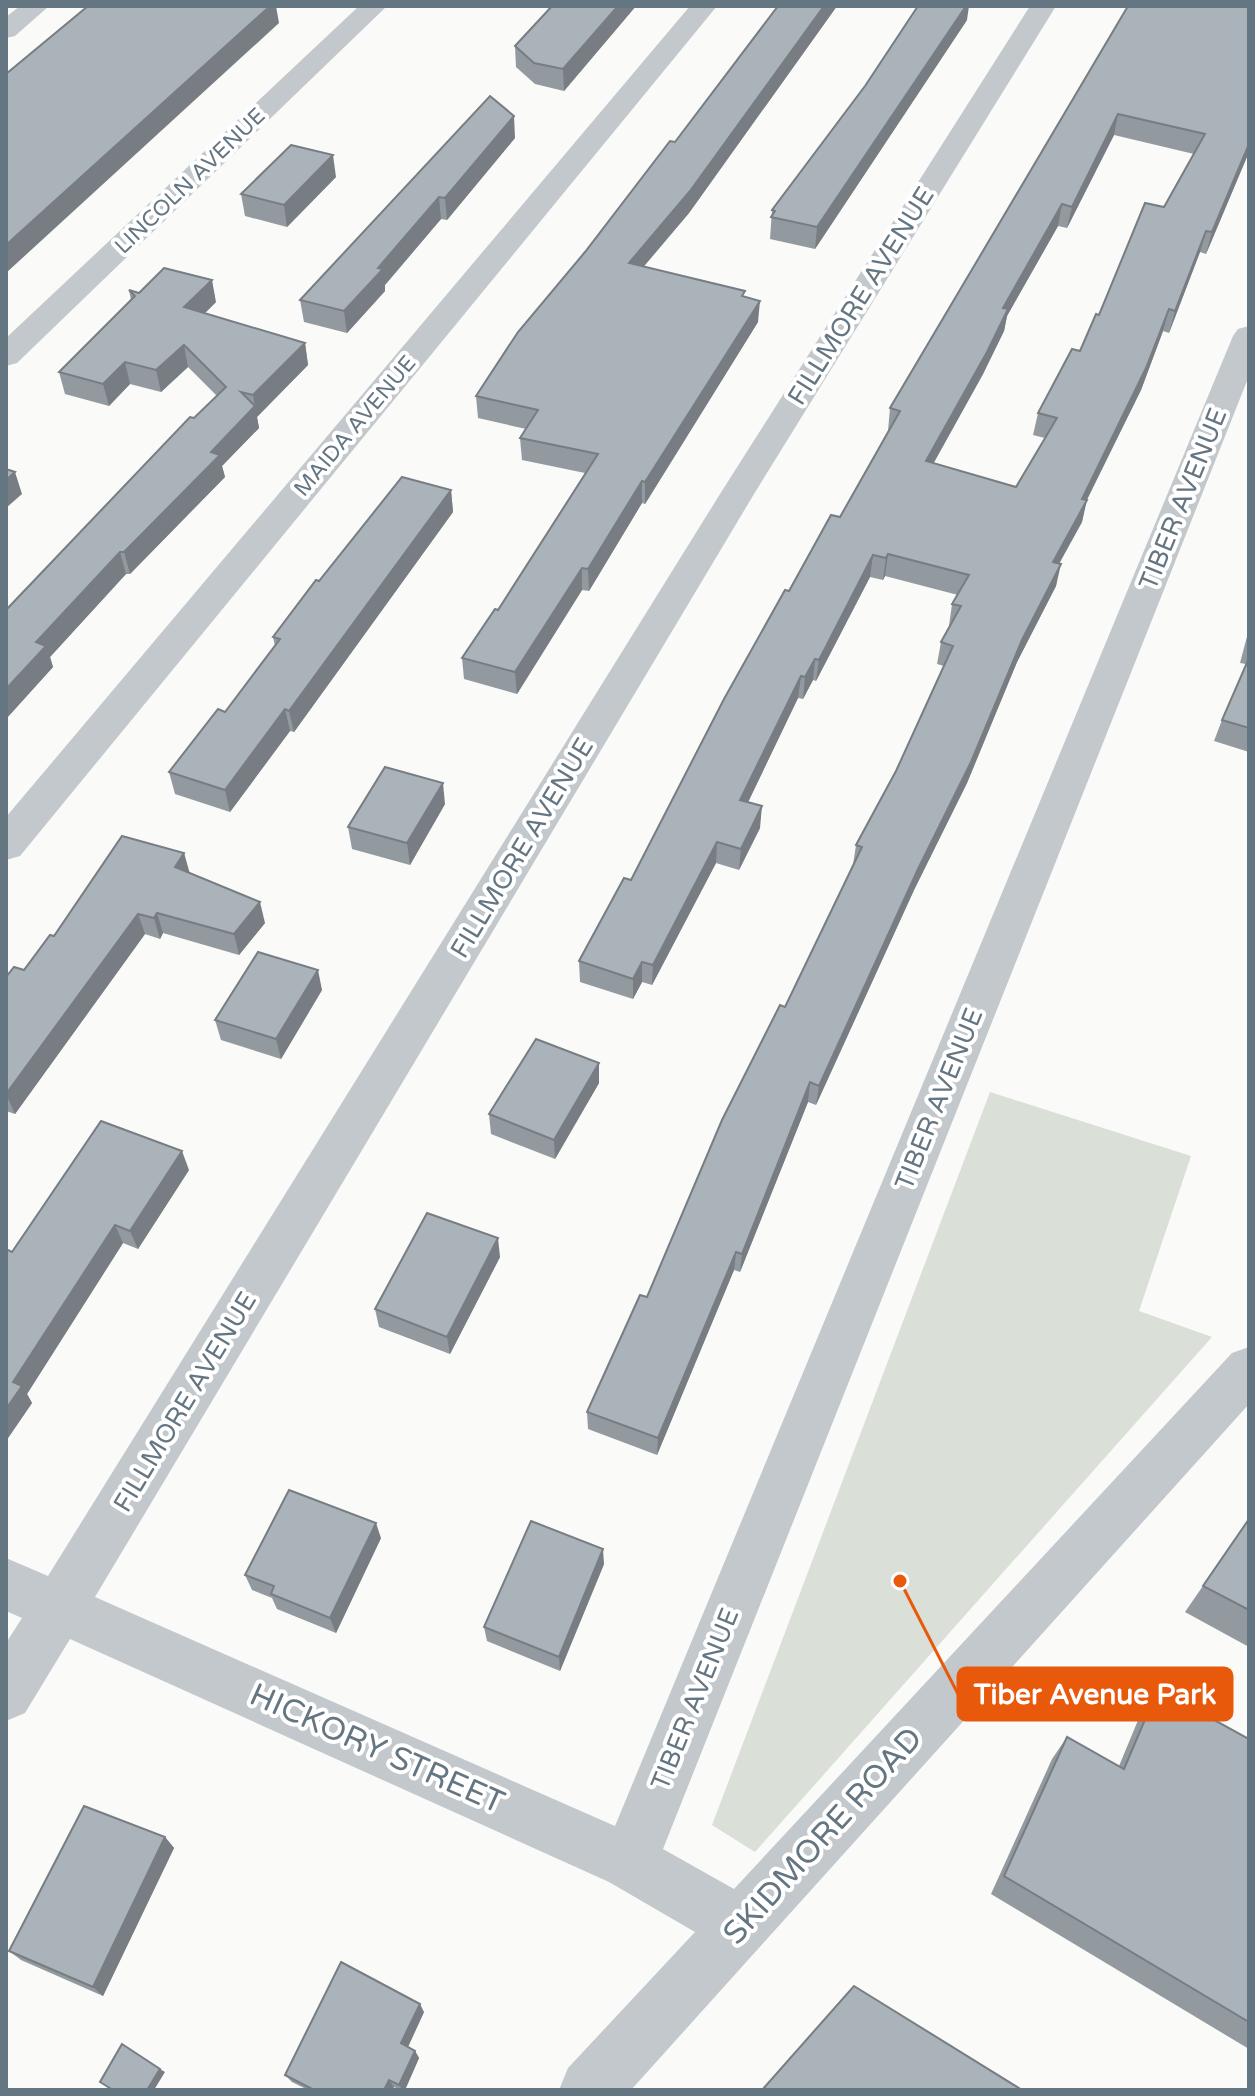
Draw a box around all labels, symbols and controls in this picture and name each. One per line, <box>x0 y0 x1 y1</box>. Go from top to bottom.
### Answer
street label: LINCOLN AVENUE <box>110 103 270 259</box>
street label: FILLMORE AVENUE <box>781 181 941 411</box>
street label: MAIDA AVENUE <box>289 350 421 502</box>
street label: TIBER AVENUE <box>1132 404 1234 594</box>
street label: FILLMORE AVENUE <box>444 732 600 964</box>
street label: TIBER AVENUE <box>888 1004 990 1194</box>
street label: FILLMORE AVENUE <box>107 1286 263 1518</box>
street label: TIBER AVENUE <box>644 1604 746 1794</box>
callout: Tiber Avenue Park <box>958 1668 1232 1720</box>
street label: HICKORY STREET <box>244 1676 511 1822</box>
text: Tiber Avenue Park <box>973 1678 1216 1712</box>
street label: SKIDMORE ROAD <box>716 1720 930 1952</box>

